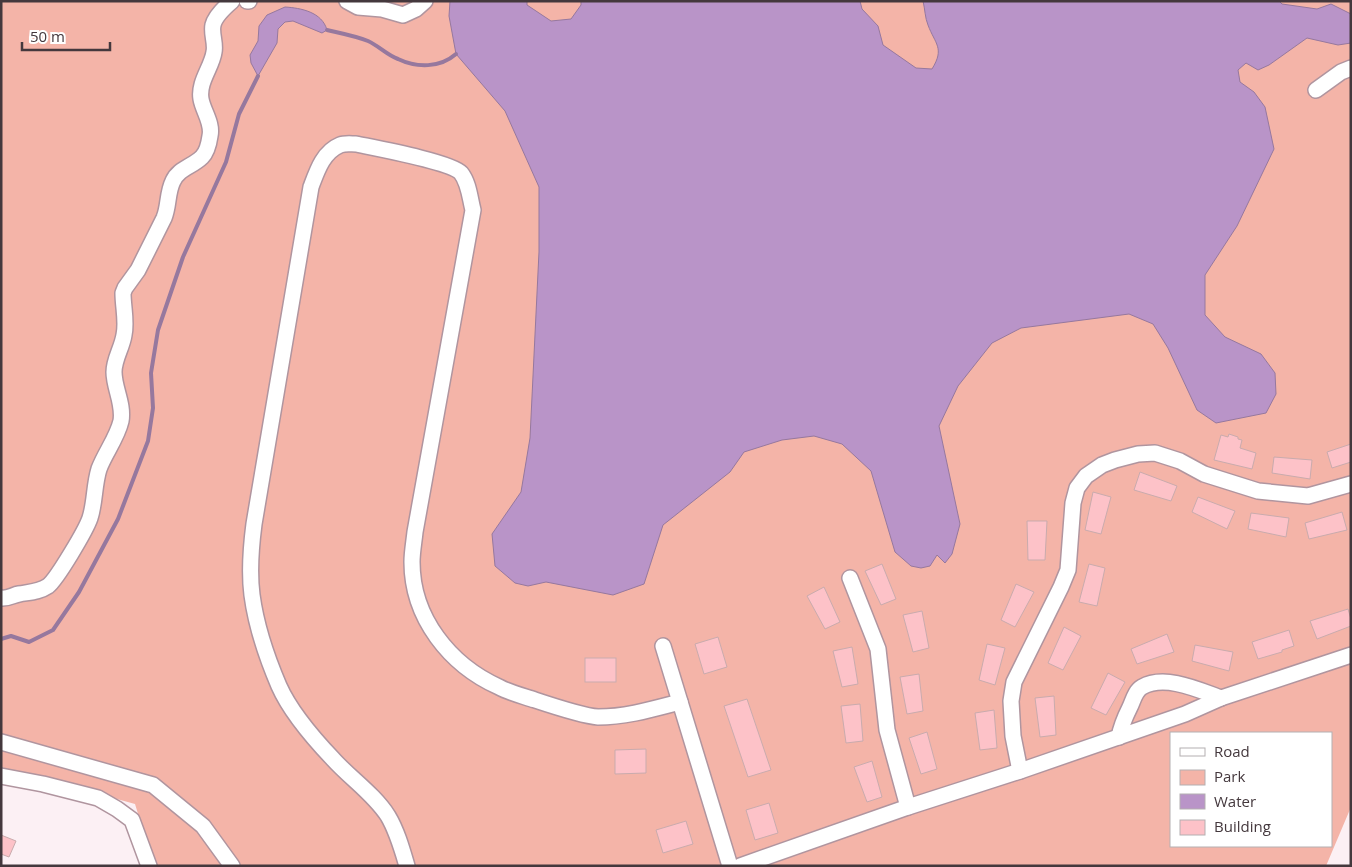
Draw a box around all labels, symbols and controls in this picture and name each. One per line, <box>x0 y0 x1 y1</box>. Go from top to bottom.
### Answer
scale bar <box>22 20 110 52</box>
text: 50 m <box>30 26 65 46</box>
legend <box>1170 732 1332 847</box>
text: Road <box>1214 741 1250 761</box>
text: Park <box>1214 766 1245 786</box>
text: Water <box>1214 791 1256 811</box>
text: Building <box>1214 816 1271 836</box>

